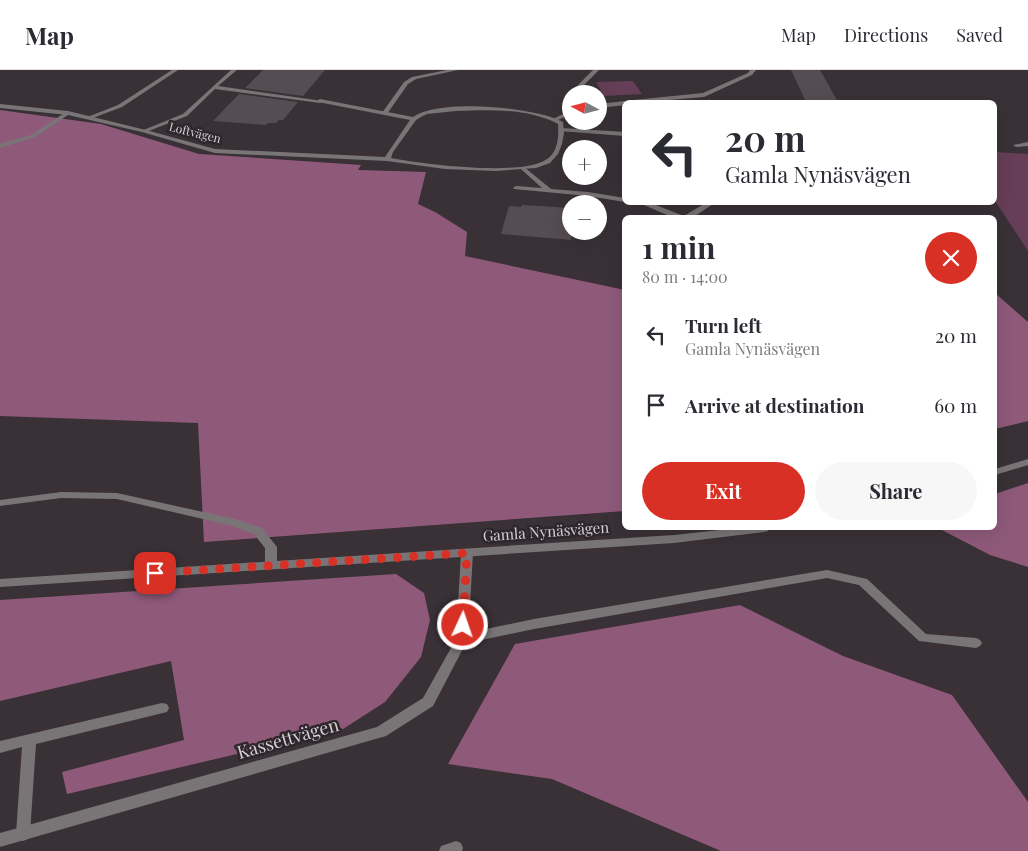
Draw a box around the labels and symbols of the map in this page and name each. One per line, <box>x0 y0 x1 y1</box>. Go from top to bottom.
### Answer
north arrow <box>562 85 608 130</box>
street label: Loftvägen <box>168 118 223 146</box>
street label: Gamla Nynäsvägen <box>482 517 610 545</box>
pin <box>134 552 176 594</box>
position arrow <box>436 598 488 650</box>
street label: Kassettvägen <box>234 712 342 764</box>

